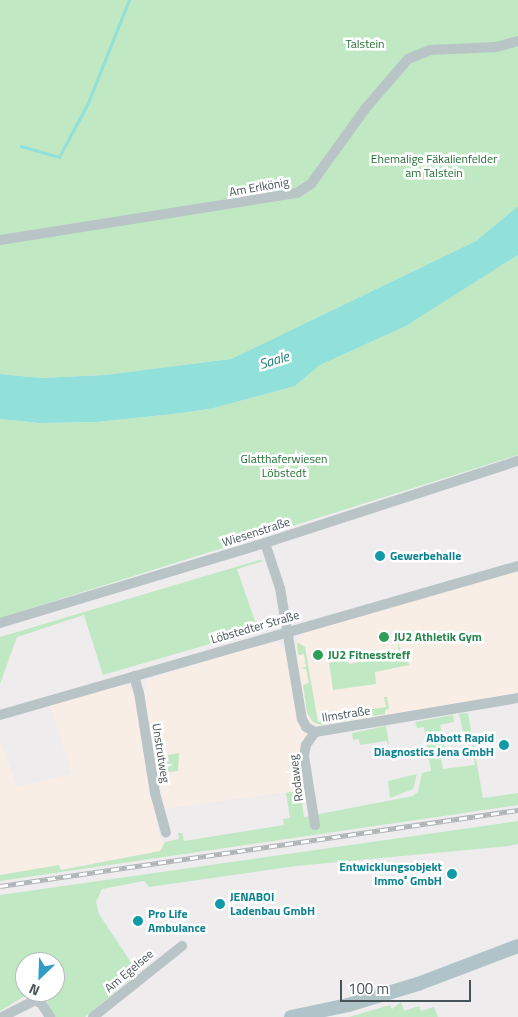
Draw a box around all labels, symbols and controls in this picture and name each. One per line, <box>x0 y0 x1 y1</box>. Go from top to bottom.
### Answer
park label: Talstein <box>346 37 384 51</box>
park label: Ehemalige Fäkalienfelder am Talstein <box>371 152 497 180</box>
street label: Am Erlkönig <box>228 175 290 199</box>
water label: Saale <box>257 348 291 372</box>
park label: Glatthaferwiesen Löbstedt <box>240 452 328 480</box>
street label: Wiesenstraße <box>220 514 292 550</box>
place label: Gewerbehalle <box>390 549 461 563</box>
marker: Gewerbehalle <box>374 550 386 562</box>
street label: Löbstedter Straße <box>209 607 301 647</box>
place label: JU2 Athletik Gym <box>394 630 482 644</box>
marker: JU2 Athletik Gym <box>378 631 390 643</box>
place label: JU2 Fitnesstreff <box>328 648 410 662</box>
marker: JU2 Fitnesstreff <box>312 649 324 661</box>
street label: Ilmstraße <box>321 703 371 725</box>
street label: Unstrutweg <box>149 722 173 784</box>
place label: Abbott Rapid Diagnostics Jena GmbH <box>374 731 494 759</box>
marker: Abbott Rapid Diagnostics Jena GmbH <box>498 739 510 751</box>
street label: Rodaweg <box>286 754 306 802</box>
place label: Entwicklungsobjekt Immo⁵ GmbH <box>339 860 442 888</box>
marker: Entwicklungsobjekt Immo⁵ GmbH <box>446 868 458 880</box>
place label: JENABOI Ladenbau GmbH <box>230 890 315 918</box>
marker: JENABOI Ladenbau GmbH <box>214 898 226 910</box>
place label: Pro Life Ambulance <box>148 907 206 935</box>
marker: Pro Life Ambulance <box>132 915 144 927</box>
street label: Am Egelsee <box>102 947 156 995</box>
north arrow <box>15 952 65 1002</box>
scale bar <box>343 970 474 1002</box>
text: 100 m <box>348 977 389 1000</box>
text: N <box>25 979 43 1002</box>

